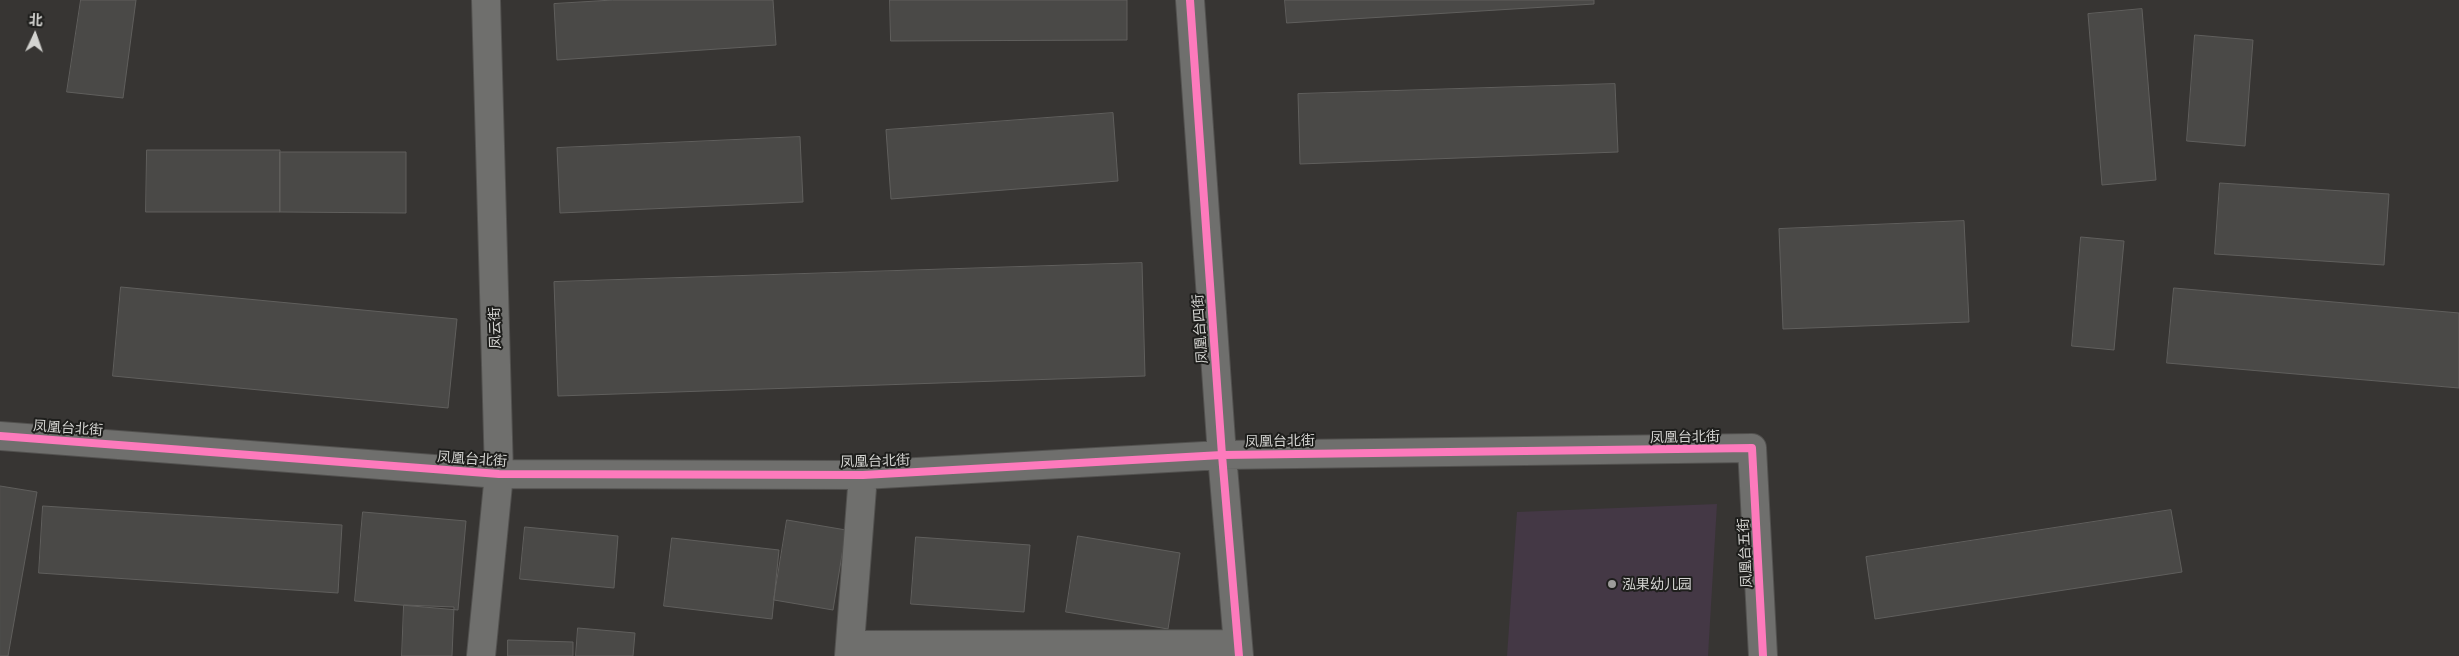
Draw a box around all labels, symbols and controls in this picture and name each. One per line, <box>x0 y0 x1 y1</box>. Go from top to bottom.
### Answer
north arrow <box>10 10 60 60</box>
text: 北 <box>28 12 43 28</box>
street label: 凤凰台四街 <box>1189 293 1211 365</box>
street label: 凤云街 <box>486 307 504 349</box>
street label: 凤凰台北街 <box>32 417 104 439</box>
street label: 凤凰台北街 <box>1650 428 1720 446</box>
street label: 凤凰台北街 <box>1245 432 1315 450</box>
street label: 凤凰台北街 <box>436 448 508 470</box>
street label: 凤凰台北街 <box>840 451 910 471</box>
street label: 凤凰台五街 <box>1735 518 1755 588</box>
place label: 泓果幼儿园 <box>1622 576 1692 592</box>
marker: 泓果幼儿园 <box>1606 578 1618 590</box>

